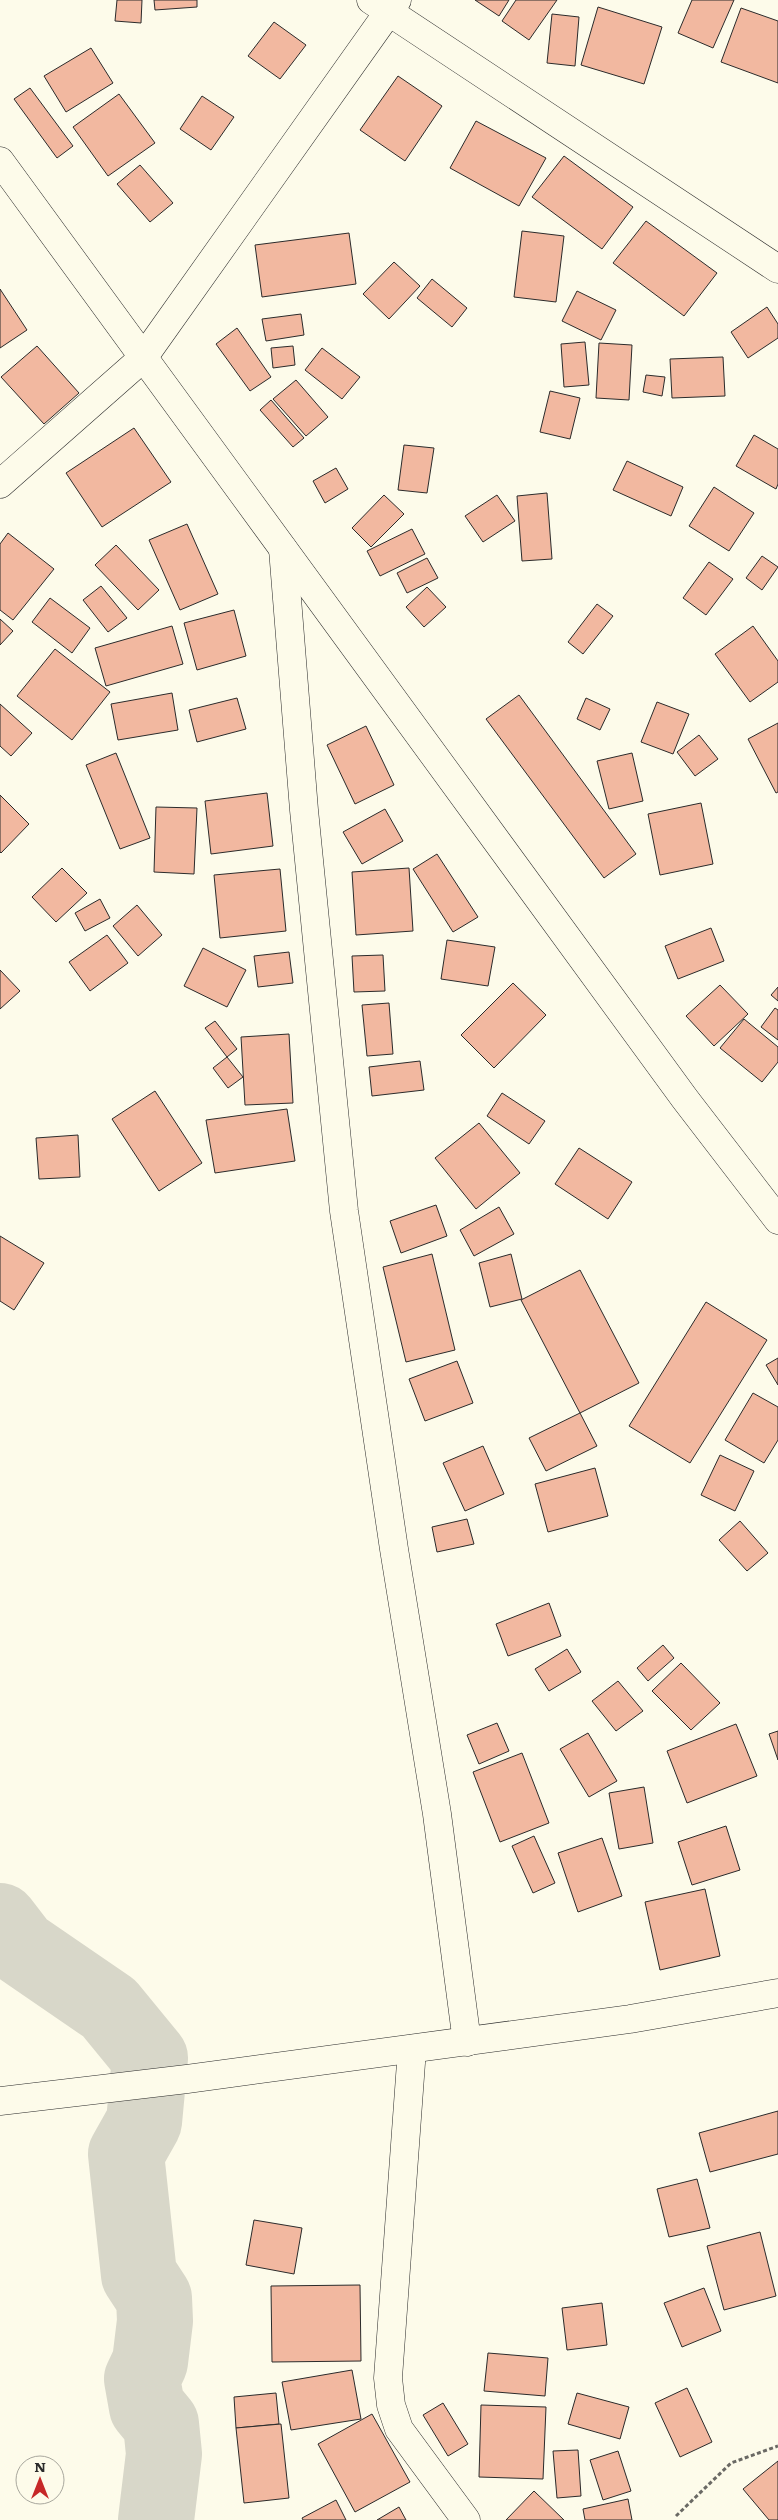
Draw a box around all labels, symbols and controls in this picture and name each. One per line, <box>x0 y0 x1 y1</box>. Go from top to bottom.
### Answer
north arrow <box>15 2455 65 2505</box>
text: N <box>34 2456 46 2476</box>

